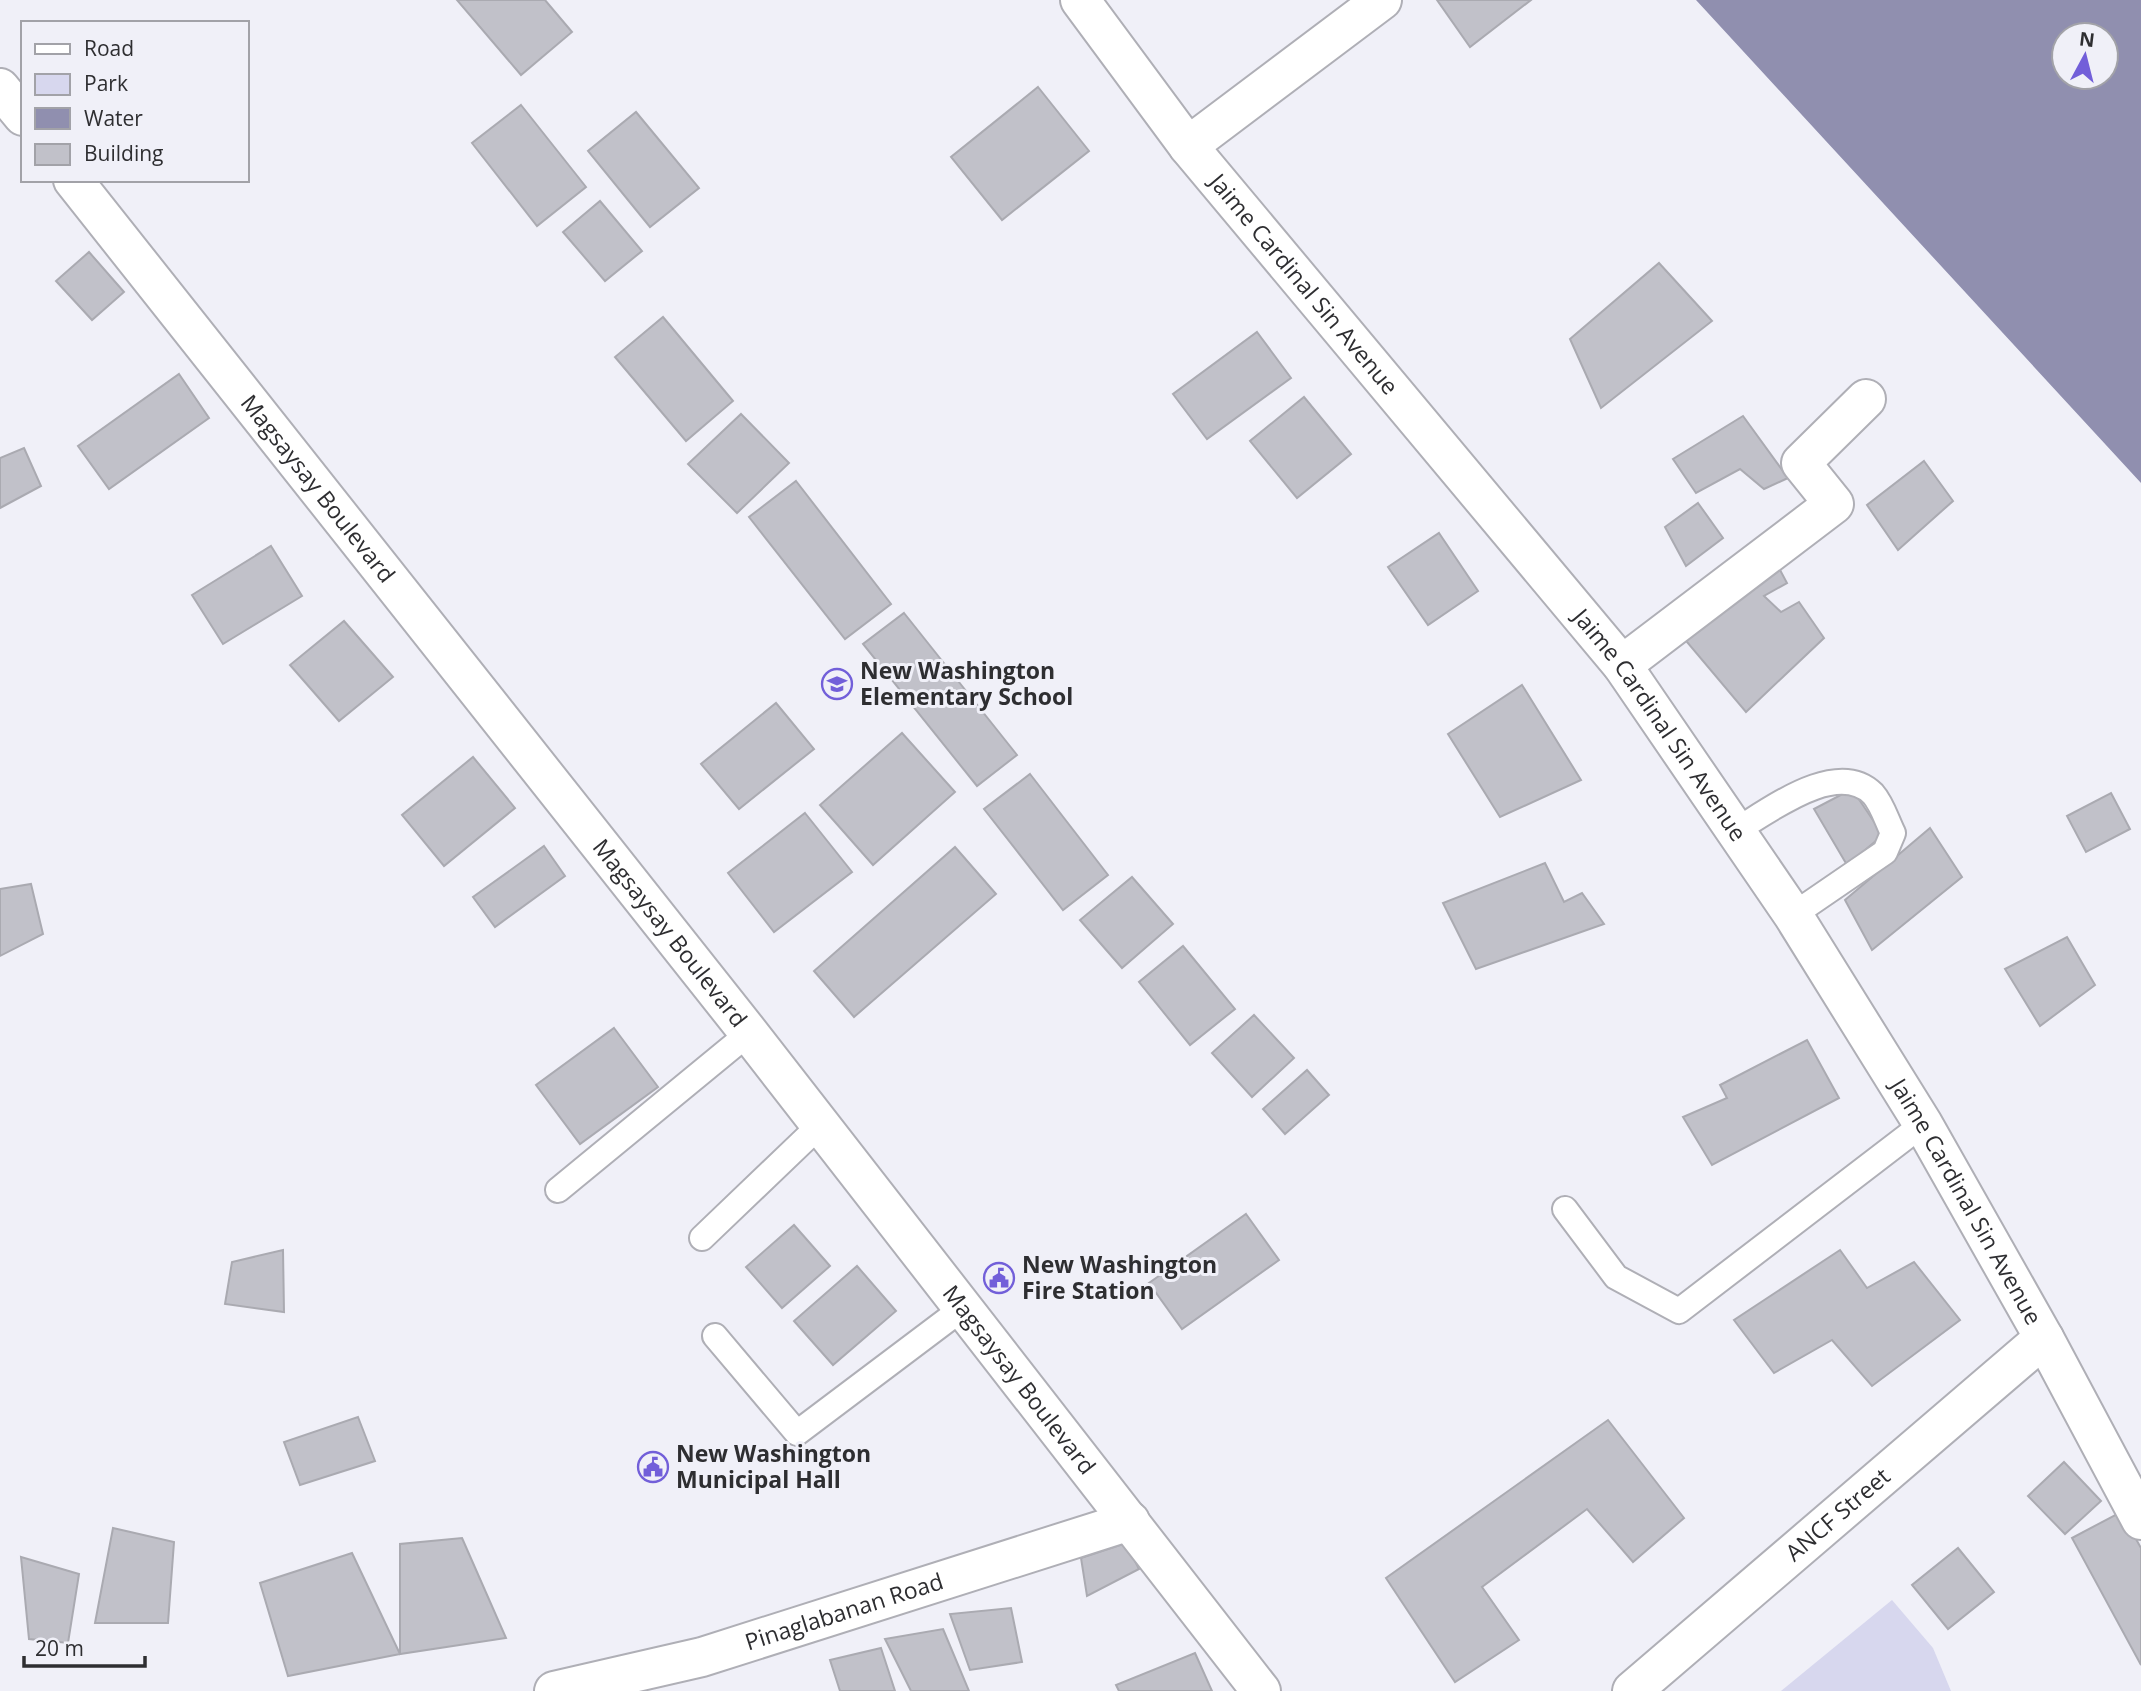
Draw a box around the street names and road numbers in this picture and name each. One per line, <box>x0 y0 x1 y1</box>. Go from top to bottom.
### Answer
street label: Jaime Cardinal Sin Avenue <box>1201 165 1406 401</box>
street label: Magsaysay Boulevard <box>234 387 403 589</box>
street label: Jaime Cardinal Sin Avenue <box>1565 600 1755 847</box>
street label: Magsaysay Boulevard <box>586 832 755 1033</box>
street label: Jaime Cardinal Sin Avenue <box>1882 1070 2050 1330</box>
street label: Magsaysay Boulevard <box>936 1278 1104 1481</box>
street label: ANCF Street <box>1778 1460 1896 1568</box>
street label: Pinaglabanan Road <box>741 1564 947 1657</box>

